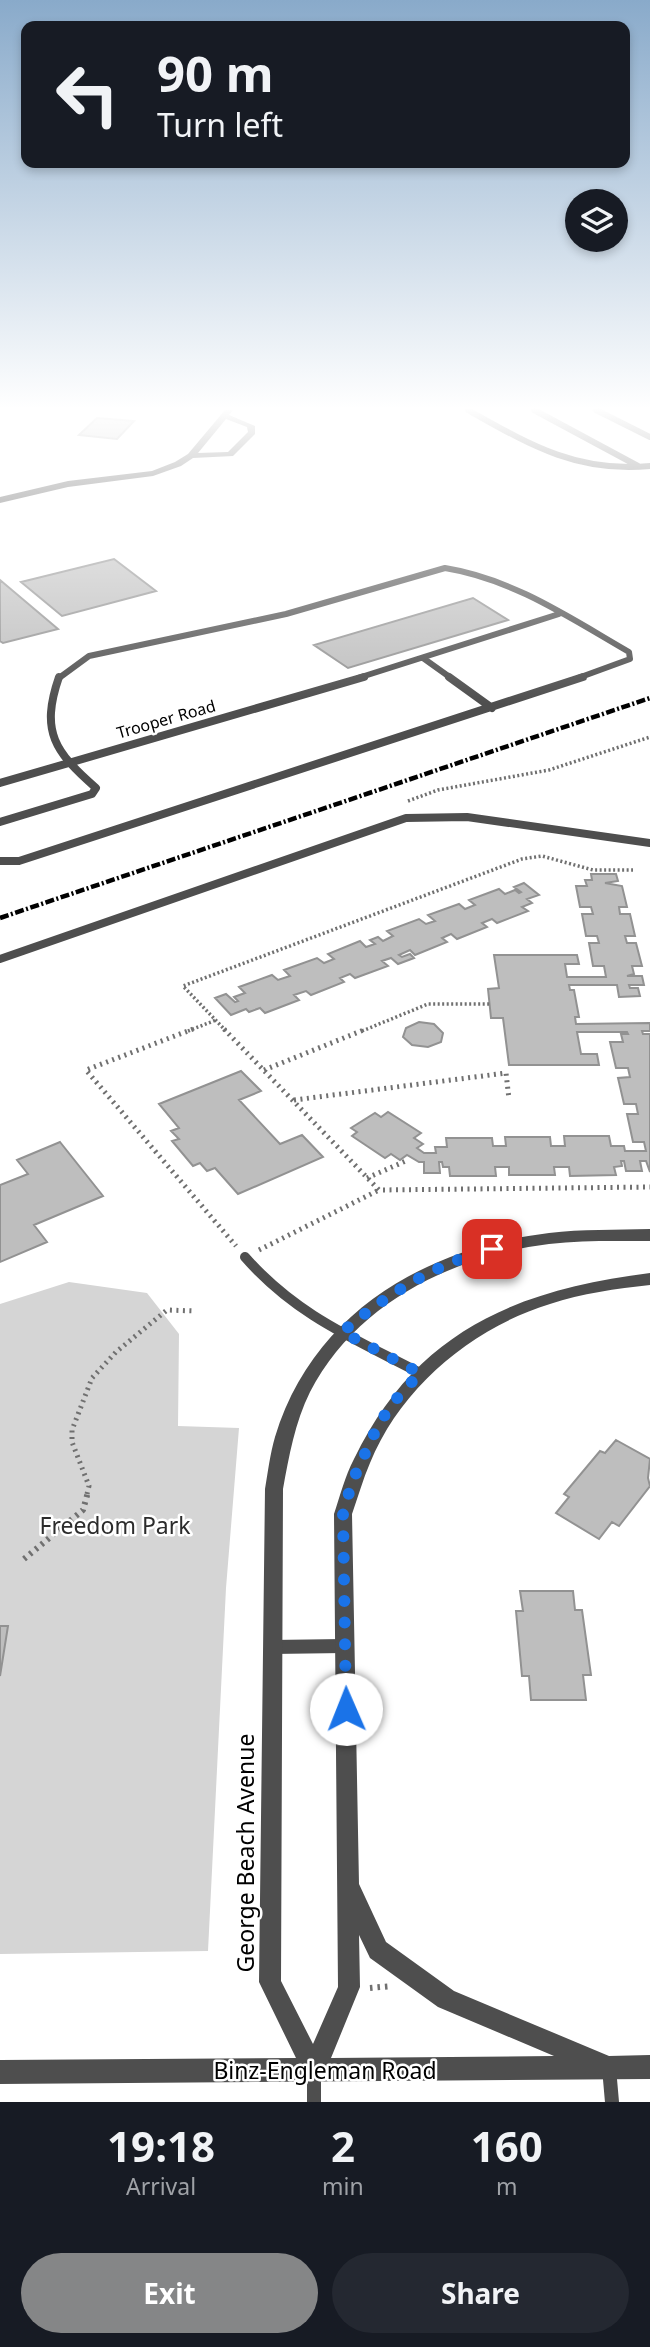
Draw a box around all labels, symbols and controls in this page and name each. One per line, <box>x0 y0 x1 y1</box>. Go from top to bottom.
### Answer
text: 90 m <box>157 40 274 106</box>
icon: left <box>42 49 133 140</box>
text: Turn left <box>157 103 283 146</box>
map controls <box>565 189 628 252</box>
button: layers <box>565 189 628 252</box>
street label: Trooper Road <box>114 694 218 744</box>
pin <box>462 1219 522 1279</box>
icon: arrive <box>473 1230 511 1268</box>
park label: Freedom Park <box>39 1509 191 1541</box>
position arrow <box>309 1672 383 1746</box>
street label: George Beach Avenue <box>229 1734 261 1972</box>
street label: Binz-Engleman Road <box>213 2054 437 2086</box>
text: 19:18 <box>107 2117 215 2174</box>
text: 2 <box>331 2117 355 2174</box>
text: 160 <box>471 2117 543 2174</box>
text: Arrival <box>126 2170 196 2202</box>
text: min <box>322 2170 364 2202</box>
text: m <box>496 2170 518 2202</box>
button: Exit <box>21 2253 318 2333</box>
button: Share <box>332 2253 629 2333</box>

